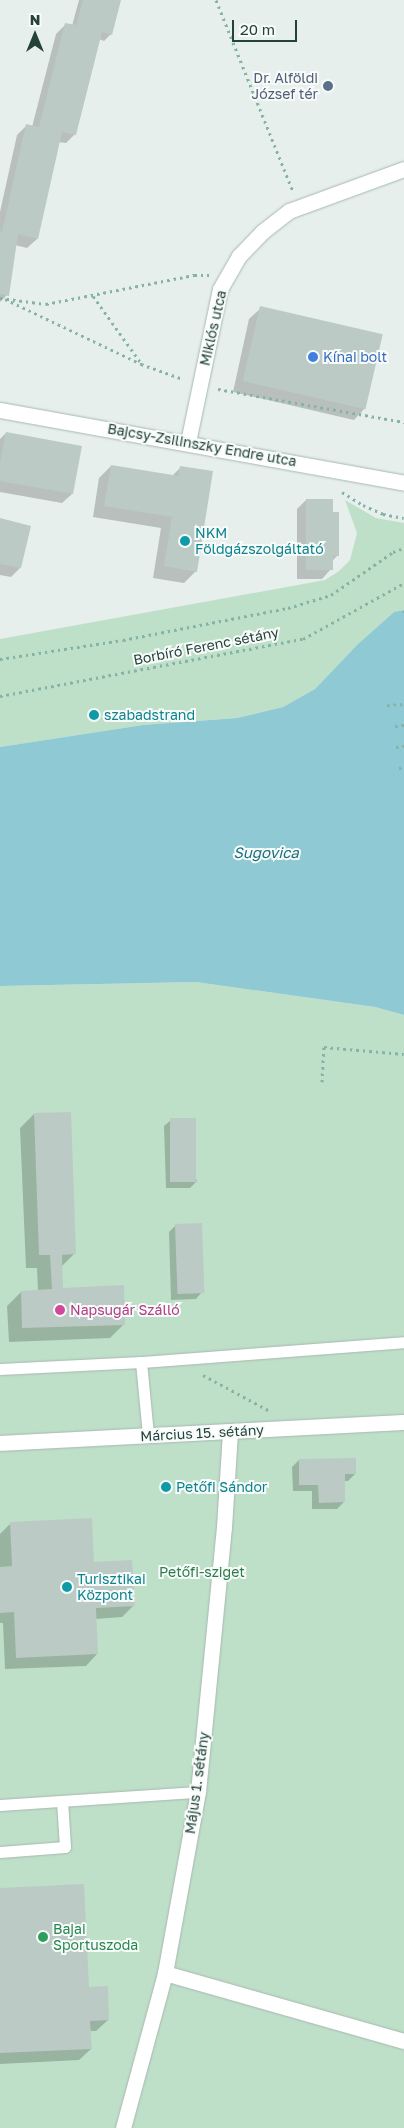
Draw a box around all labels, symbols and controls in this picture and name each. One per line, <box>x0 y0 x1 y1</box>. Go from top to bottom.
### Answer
north arrow <box>10 10 60 60</box>
scale bar <box>234 10 299 42</box>
text: N <box>30 11 40 28</box>
text: 20 m <box>240 20 275 38</box>
place label: Dr. Alföldi József tér <box>252 70 318 102</box>
marker: Dr. Alföldi József tér <box>322 80 334 92</box>
street label: Miklós utca <box>196 289 230 367</box>
place label: Kínai bolt <box>323 349 387 365</box>
marker: Kínai bolt <box>307 351 319 363</box>
street label: Bajcsy-Zsilinszky Endre utca <box>106 420 298 470</box>
place label: NKM Földgázszolgáltató <box>195 525 324 558</box>
marker: NKM Földgázszolgáltató <box>179 535 191 547</box>
street label: Borbíró Ferenc sétány <box>132 624 280 668</box>
place label: szabadstrand <box>104 707 195 723</box>
marker: szabadstrand <box>88 709 100 721</box>
water label: Sugovica <box>233 844 299 862</box>
place label: Napsugár Szálló <box>70 1302 180 1318</box>
marker: Napsugár Szálló <box>54 1304 66 1316</box>
street label: Március 15. sétány <box>140 1421 264 1445</box>
place label: Petőfi Sándor <box>176 1479 267 1495</box>
marker: Petőfi Sándor <box>160 1481 172 1493</box>
park label: Petőfi-sziget <box>159 1564 245 1580</box>
place label: Turisztikai Központ <box>77 1571 146 1604</box>
marker: Turisztikai Központ <box>61 1581 73 1593</box>
street label: Május 1. sétány <box>182 1731 212 1835</box>
place label: Bajai Sportuszoda <box>53 1921 138 1954</box>
marker: Bajai Sportuszoda <box>37 1931 49 1943</box>

